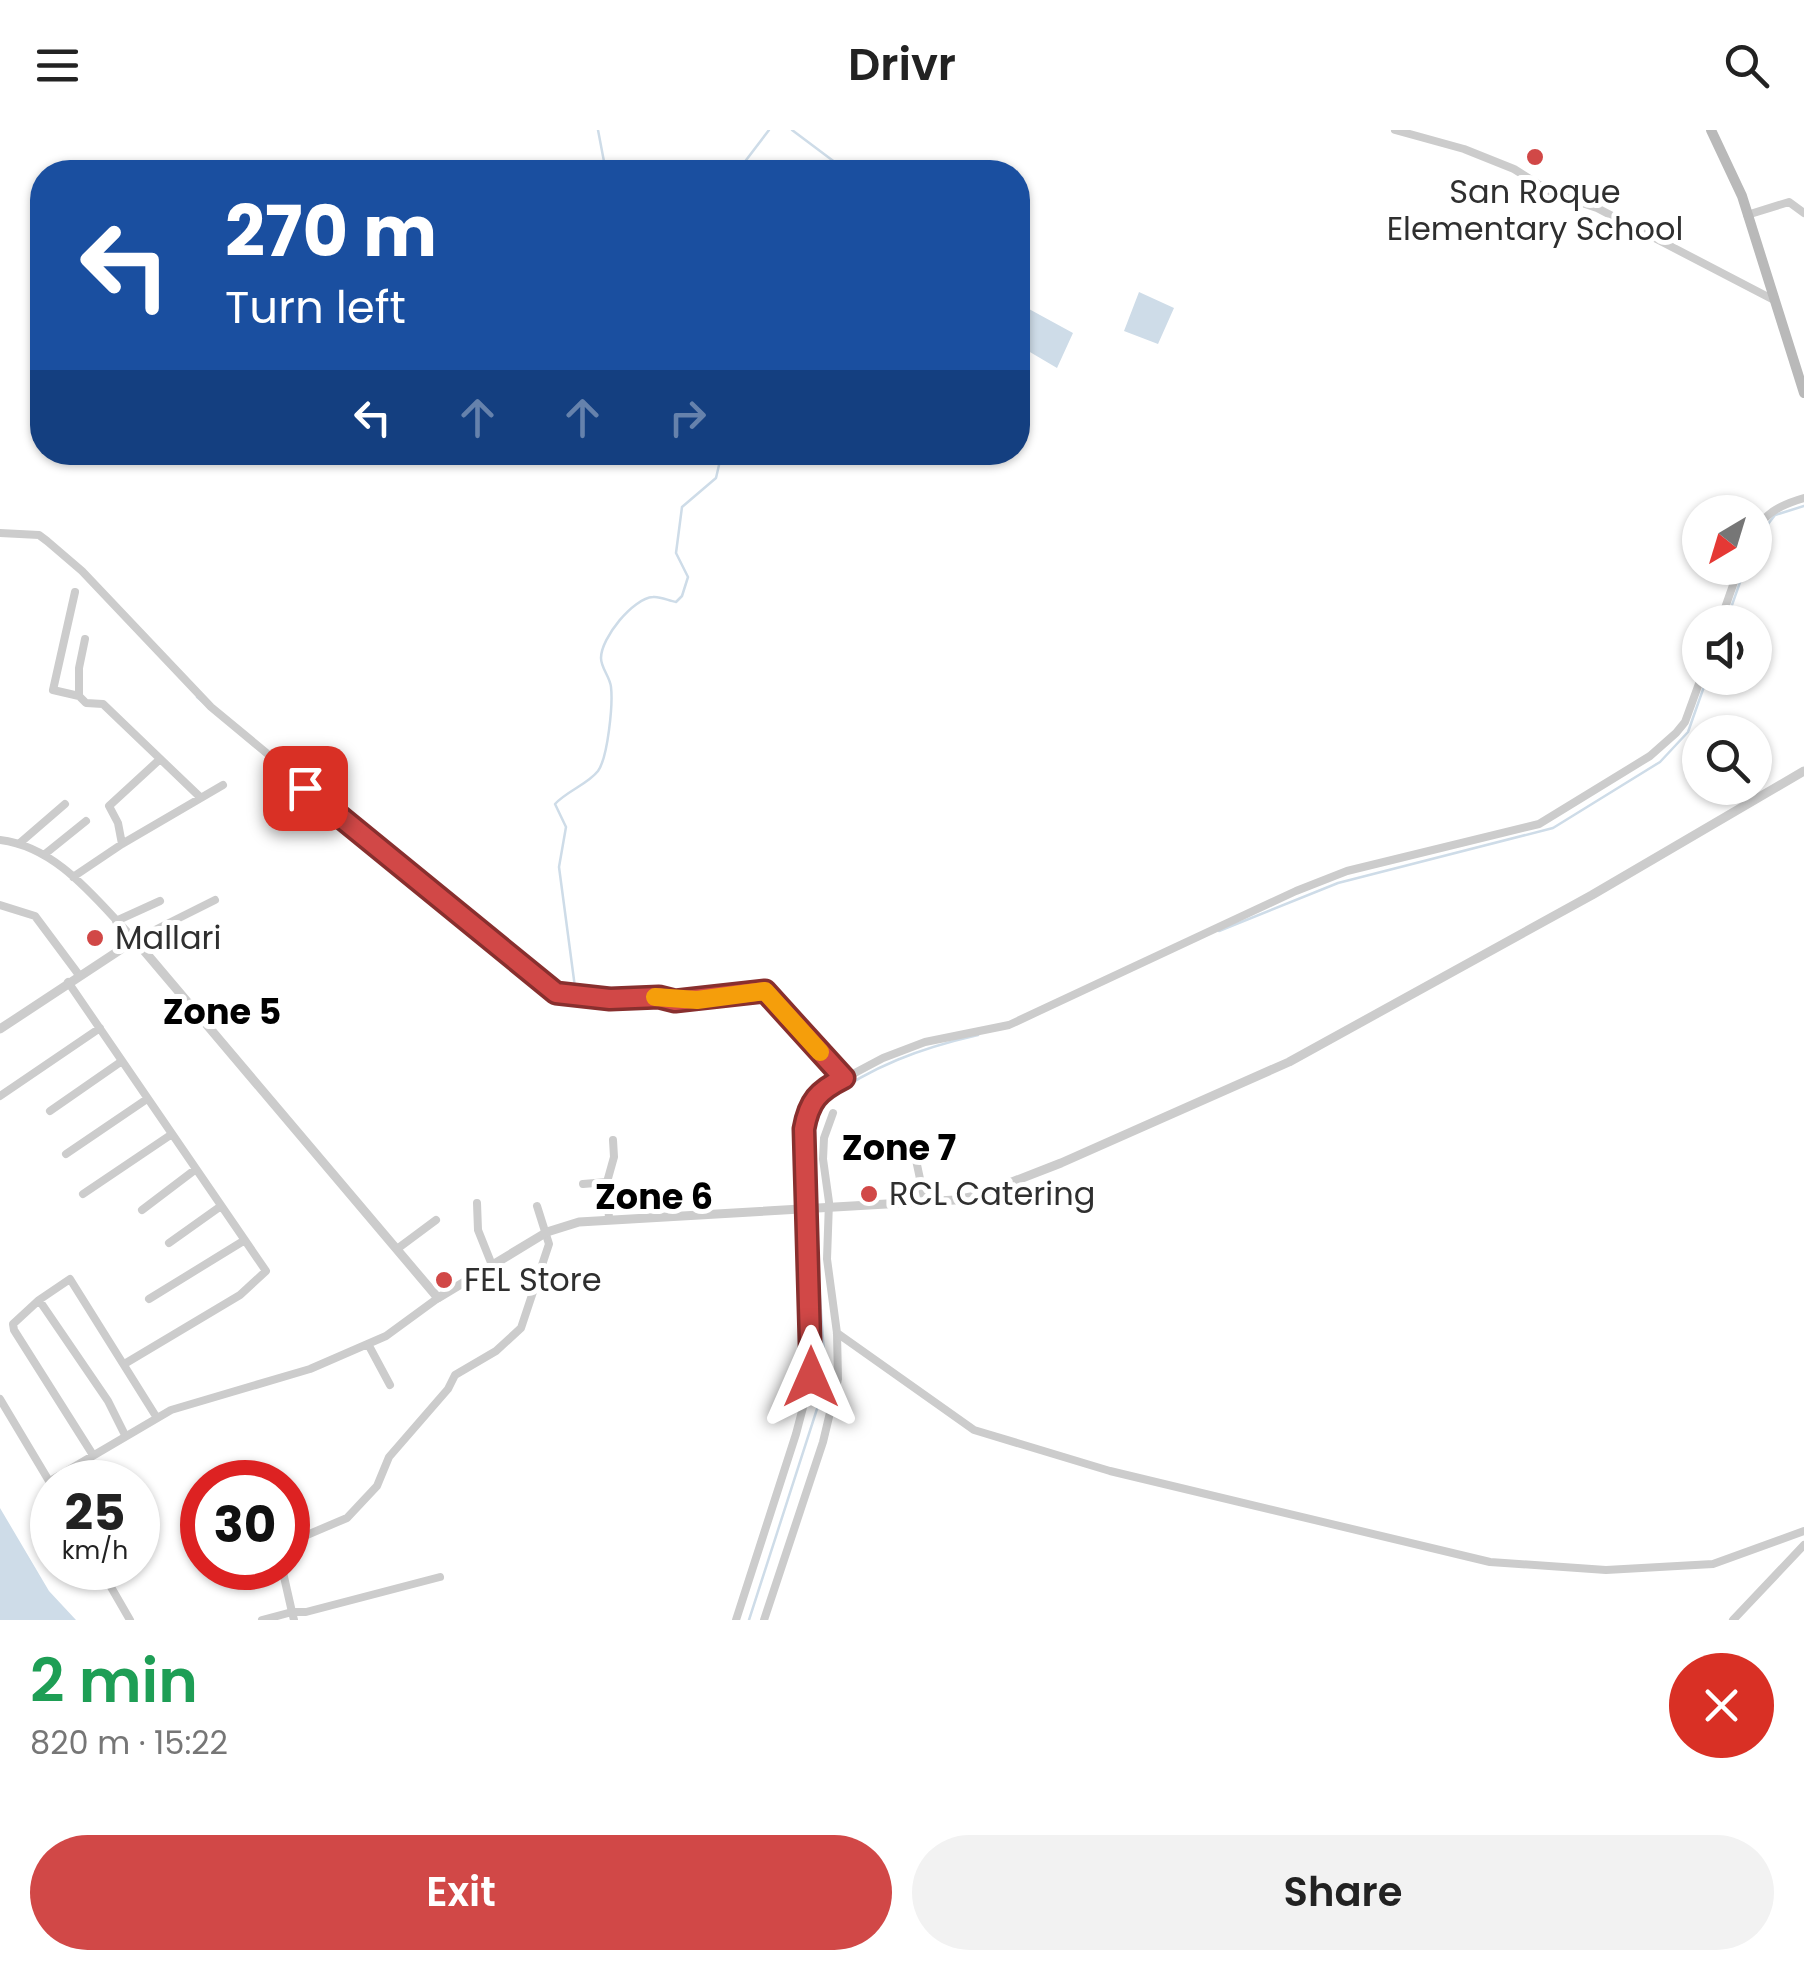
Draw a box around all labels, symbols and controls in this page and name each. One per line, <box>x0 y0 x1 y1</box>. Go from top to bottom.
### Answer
text: Drivr <box>848 33 956 96</box>
icon: menu <box>30 38 85 93</box>
icon: search <box>1719 38 1774 93</box>
marker: San Roque Elementary School <box>1524 146 1546 168</box>
place label: San Roque Elementary School <box>1387 169 1683 251</box>
text: 270 m <box>225 182 437 281</box>
icon: left <box>60 200 190 330</box>
text: Turn left <box>225 276 406 339</box>
icon: left <box>345 390 400 445</box>
icon: ahead <box>450 390 505 445</box>
icon: ahead <box>555 390 610 445</box>
icon: right <box>660 390 715 445</box>
north arrow <box>1682 495 1772 585</box>
map controls <box>1682 495 1772 805</box>
button: sound <box>1682 605 1772 695</box>
button: search <box>1682 715 1772 805</box>
pin <box>263 746 348 831</box>
icon: arrive <box>278 761 333 816</box>
place label: Mallari <box>115 915 221 960</box>
marker: Mallari <box>84 927 106 949</box>
district label: Zone 5 <box>163 987 281 1036</box>
district label: Zone 7 <box>842 1123 956 1172</box>
place label: RCL Catering <box>889 1171 1095 1216</box>
district label: Zone 6 <box>595 1172 713 1221</box>
marker: RCL Catering <box>858 1183 880 1205</box>
place label: FEL Store <box>464 1257 602 1302</box>
marker: FEL Store <box>433 1269 455 1291</box>
position arrow <box>759 1325 863 1429</box>
speed limit sign: 30 <box>180 1460 310 1590</box>
text: 25 <box>64 1477 126 1548</box>
text: km/h <box>62 1533 128 1568</box>
text: 2 min <box>30 1639 198 1723</box>
button: close <box>1669 1653 1774 1758</box>
text: 820 m · 15:22 <box>30 1720 228 1765</box>
button: Exit <box>30 1835 892 1950</box>
button: Share <box>912 1835 1774 1950</box>

